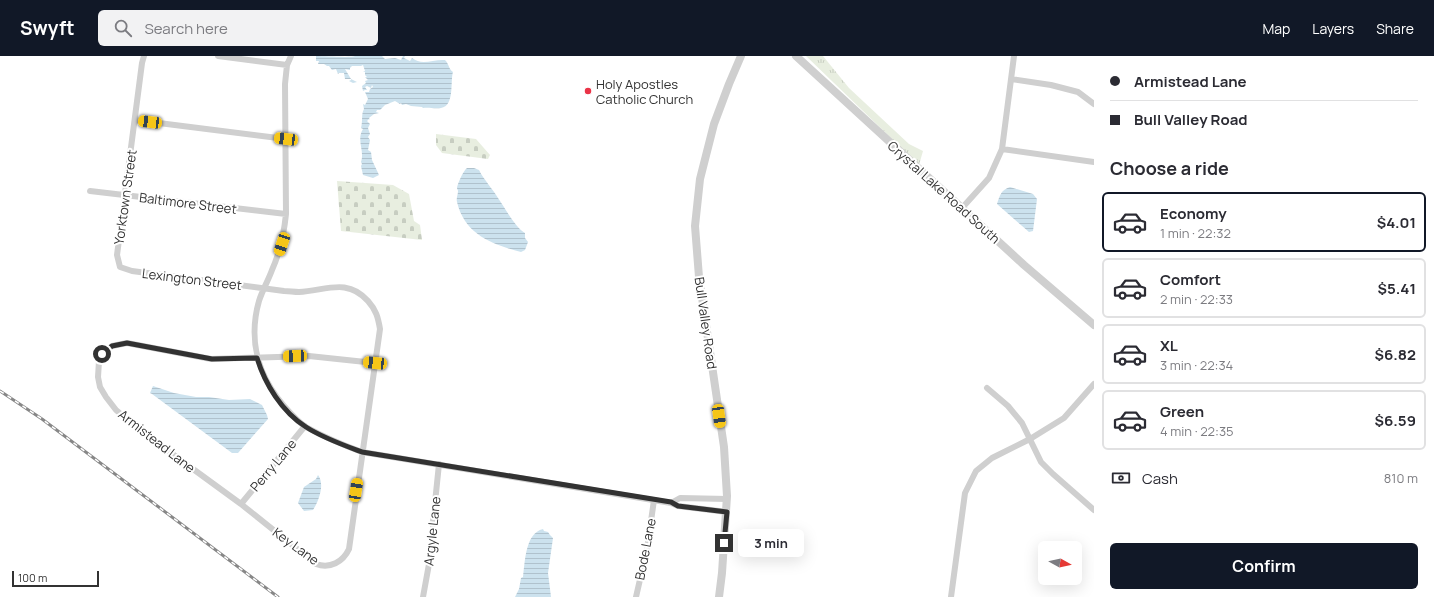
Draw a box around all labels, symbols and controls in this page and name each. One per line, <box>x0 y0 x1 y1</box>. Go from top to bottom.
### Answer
search box <box>98 10 378 46</box>
text: Swyft <box>20 15 74 41</box>
icon: search <box>112 17 134 39</box>
text: Search here <box>144 18 228 39</box>
text: Map <box>1262 19 1290 38</box>
text: Layers <box>1312 19 1354 38</box>
text: Share <box>1376 19 1414 38</box>
text: Armistead Lane <box>1134 71 1247 92</box>
place label: Holy Apostles Catholic Church <box>596 75 693 108</box>
marker: Holy Apostles Catholic Church <box>583 86 593 96</box>
text: Bull Valley Road <box>1134 109 1248 130</box>
car <box>137 115 163 129</box>
car <box>273 132 299 146</box>
street label: Crystal Lake Road South <box>884 137 1004 247</box>
street label: Yorktown Street <box>109 148 141 246</box>
text: Choose a ride <box>1110 156 1229 180</box>
street label: Baltimore Street <box>138 188 238 218</box>
text: Economy <box>1160 203 1227 224</box>
icon: car <box>1112 204 1148 240</box>
text: $4.01 <box>1377 212 1416 233</box>
text: 1 min · 22:32 <box>1160 224 1231 242</box>
car <box>273 231 291 257</box>
street label: Lexington Street <box>141 264 243 294</box>
text: Comfort <box>1160 269 1221 290</box>
icon: car <box>1112 270 1148 306</box>
street label: Bull Valley Road <box>691 276 721 370</box>
text: $5.41 <box>1378 278 1416 299</box>
text: 2 min · 22:33 <box>1160 290 1233 308</box>
text: XL <box>1160 335 1178 356</box>
icon: car <box>1112 336 1148 372</box>
text: $6.82 <box>1375 344 1416 365</box>
route start <box>93 345 111 363</box>
car <box>283 350 307 362</box>
car <box>362 356 388 370</box>
text: 3 min · 22:34 <box>1160 356 1233 374</box>
text: Green <box>1160 401 1204 422</box>
icon: car <box>1112 402 1148 438</box>
car <box>711 403 727 429</box>
street label: Armistead Lane <box>115 405 199 477</box>
text: $6.59 <box>1375 410 1416 431</box>
text: 4 min · 22:35 <box>1160 422 1234 440</box>
street label: Perry Lane <box>246 435 300 495</box>
icon: cash <box>1110 467 1132 489</box>
text: Cash <box>1142 468 1178 489</box>
text: 810 m <box>1384 469 1418 487</box>
car <box>348 477 364 503</box>
street label: Argyle Lane <box>419 495 445 567</box>
street label: Bode Lane <box>630 516 660 581</box>
street label: Key Lane <box>269 523 323 569</box>
callout: 3 min <box>738 529 804 557</box>
route end <box>715 534 733 552</box>
text: 3 min <box>754 534 788 552</box>
north arrow <box>1038 541 1082 585</box>
map controls <box>1038 541 1082 585</box>
button: Confirm <box>1110 543 1418 589</box>
scale bar <box>12 569 99 588</box>
text: 100 m <box>18 570 47 585</box>

